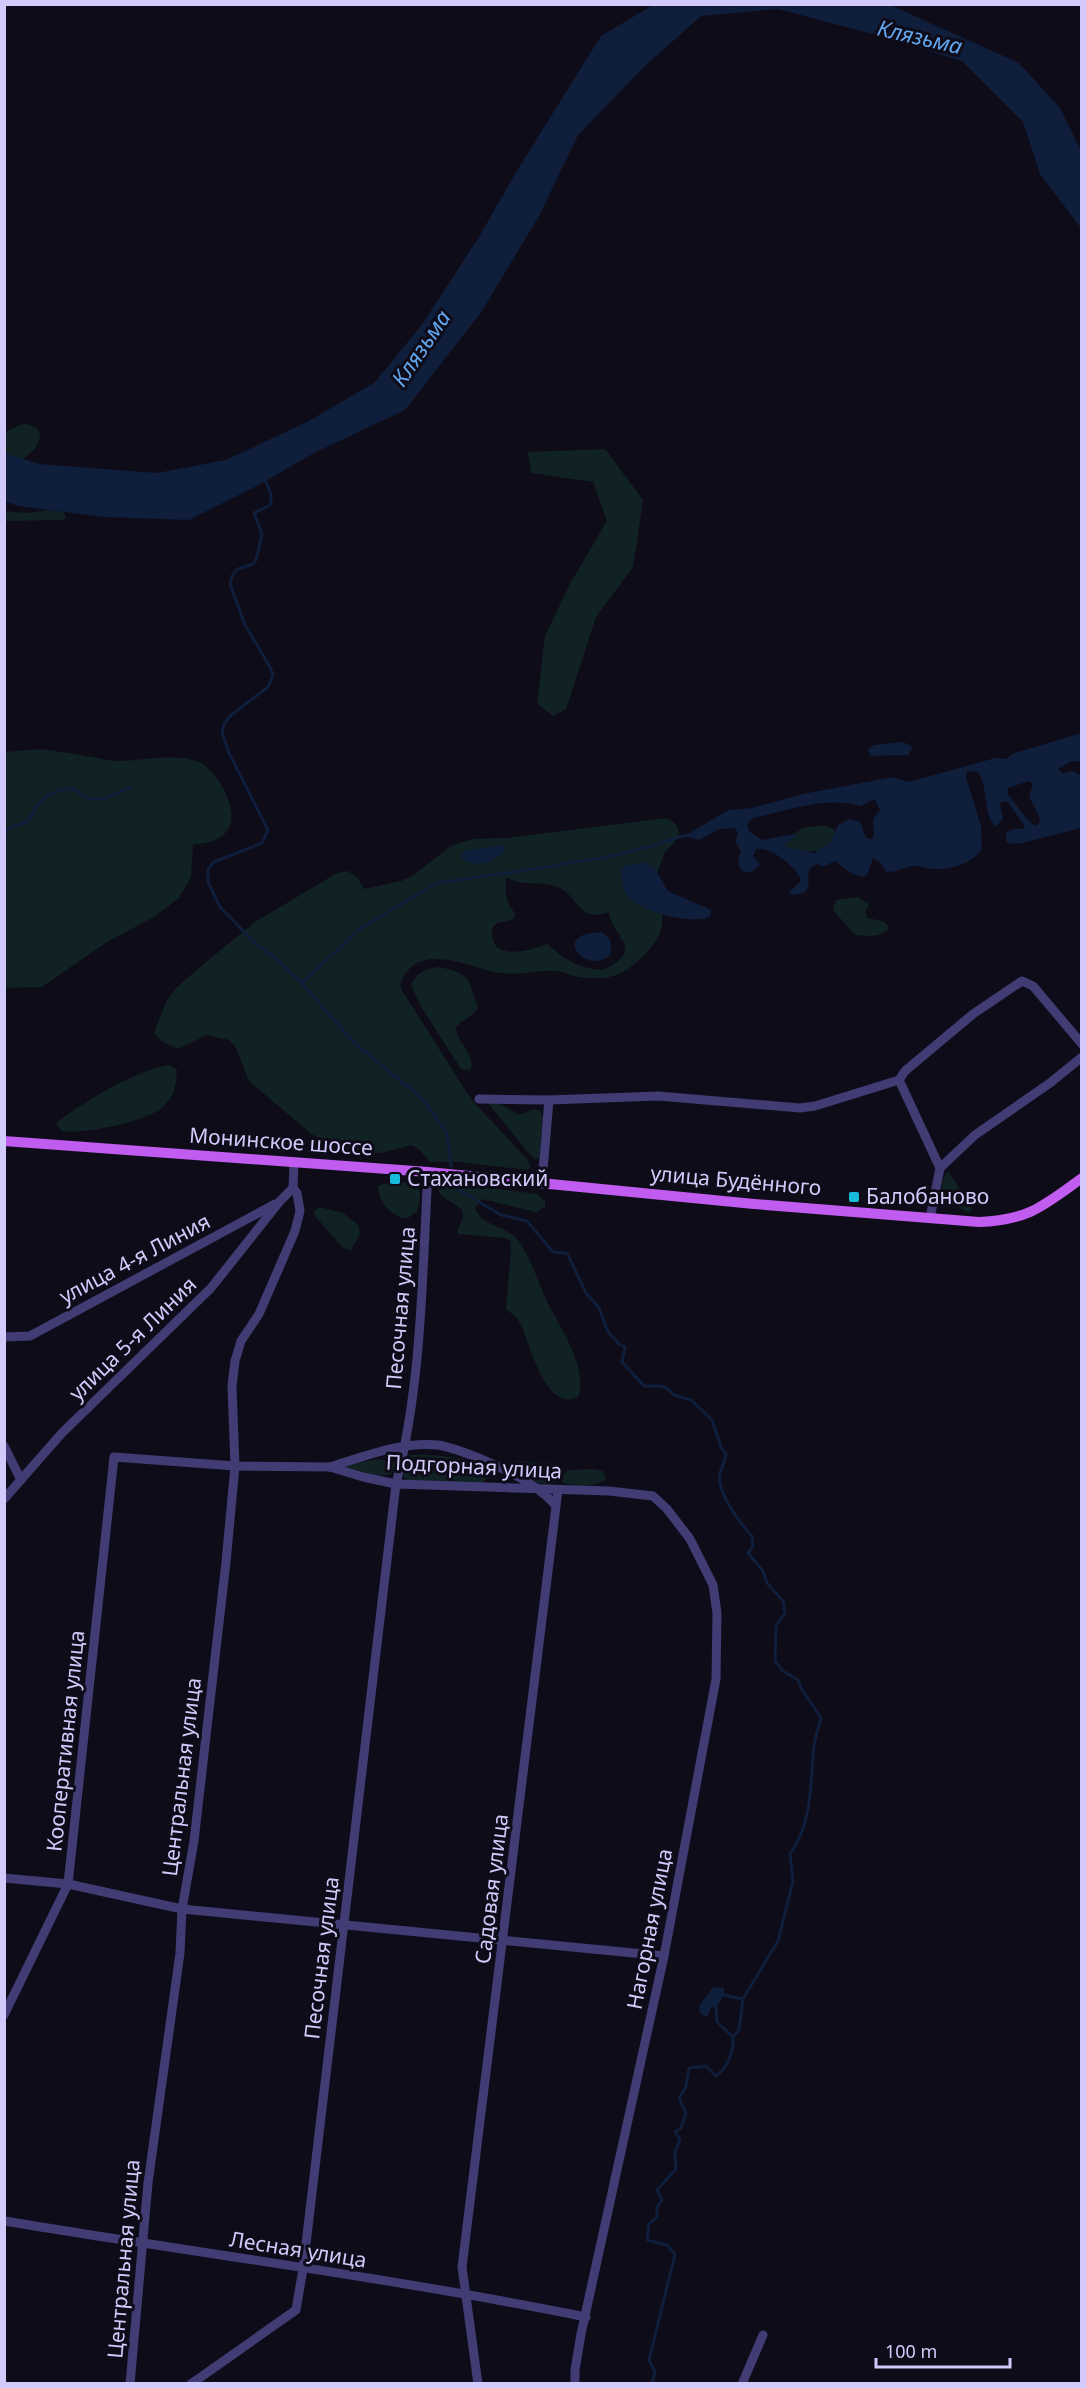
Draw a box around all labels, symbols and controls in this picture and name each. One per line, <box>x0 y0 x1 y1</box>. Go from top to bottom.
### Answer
water label: Клязьма <box>875 12 966 60</box>
water label: Клязьма <box>384 303 457 391</box>
street label: Монинское шоссе <box>188 1121 374 1161</box>
street label: улица Будённого <box>650 1159 823 1201</box>
place label: Стахановский <box>407 1164 548 1192</box>
marker: Стахановский <box>388 1172 402 1186</box>
place label: Балобаново <box>866 1182 989 1210</box>
marker: Балобаново <box>847 1190 861 1204</box>
street label: улица 4-я Линия <box>54 1207 215 1310</box>
street label: Песочная улица <box>379 1225 421 1391</box>
street label: улица 5-я Линия <box>62 1270 202 1406</box>
street label: Подгорная улица <box>385 1447 563 1485</box>
street label: Кооперативная улица <box>39 1629 91 1853</box>
street label: Центральная улица <box>155 1676 207 1878</box>
street label: Садовая улица <box>468 1812 514 1966</box>
street label: Нагорная улица <box>620 1846 678 2012</box>
street label: Песочная улица <box>297 1875 345 2041</box>
street label: Центральная улица <box>100 2158 146 2360</box>
street label: Лесная улица <box>228 2224 369 2274</box>
scale bar <box>876 2331 1010 2369</box>
text: 100 m <box>885 2339 937 2363</box>

